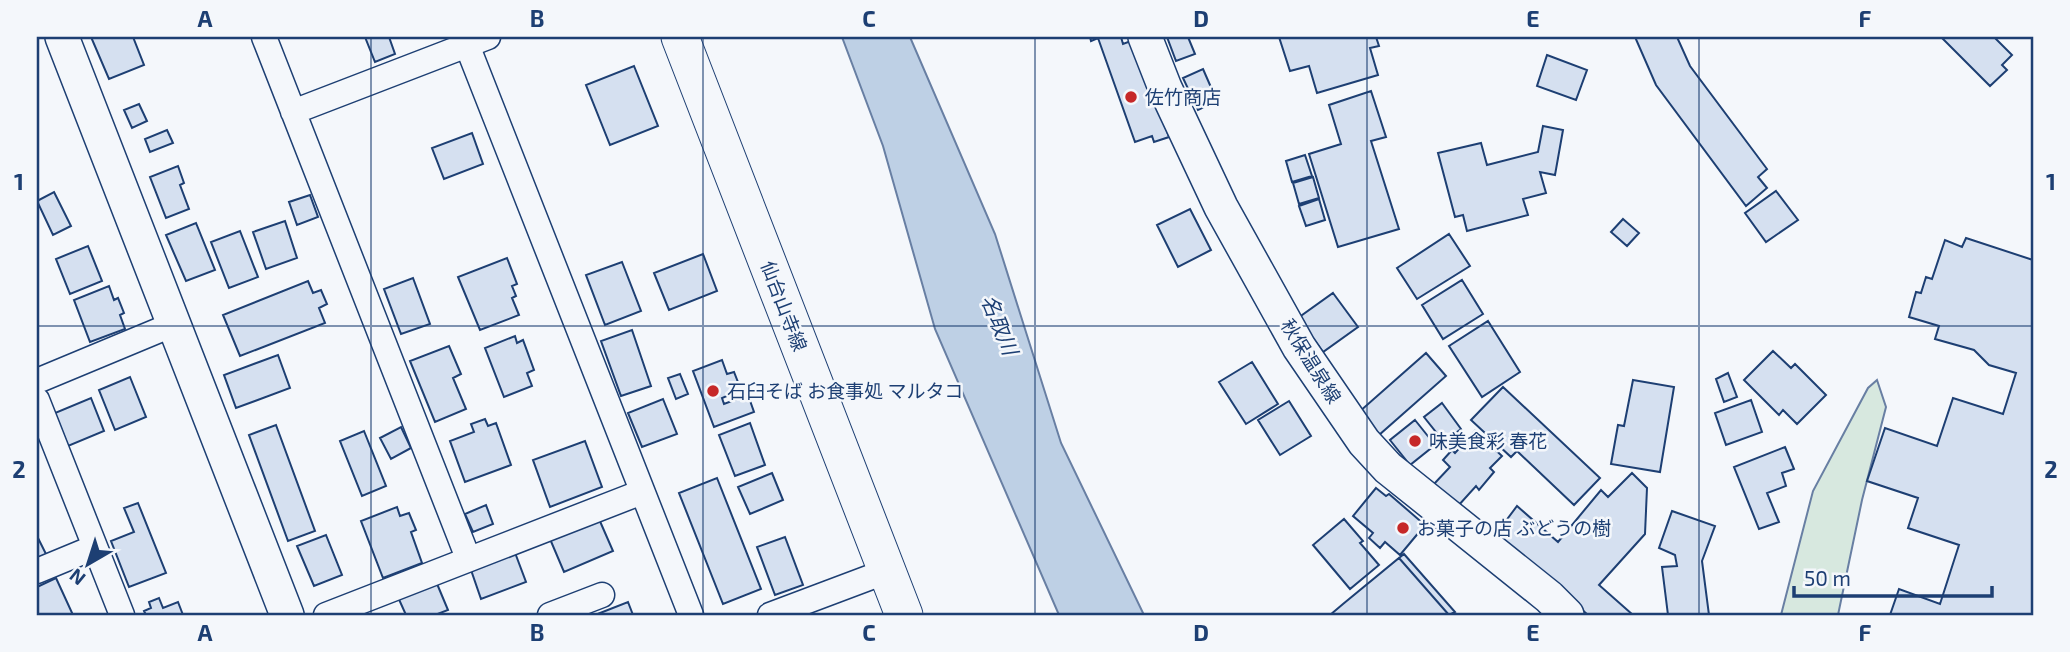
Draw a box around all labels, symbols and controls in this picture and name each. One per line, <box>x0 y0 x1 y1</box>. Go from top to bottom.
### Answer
text: A <box>197 4 213 32</box>
text: B <box>530 4 544 32</box>
text: C <box>862 4 876 32</box>
text: D <box>1193 4 1209 32</box>
text: E <box>1526 4 1540 32</box>
text: F <box>1859 4 1872 32</box>
place label: 佐竹商店 <box>1145 85 1221 108</box>
marker: 佐竹商店 <box>1123 89 1139 105</box>
text: 1 <box>14 167 24 195</box>
text: 1 <box>2046 167 2056 195</box>
street label: 仙台山寺線 <box>757 257 812 354</box>
water label: 名取川 <box>977 291 1025 360</box>
street label: 秋保温泉線 <box>1276 314 1346 407</box>
place label: 石臼そば お食事処 マルタコ <box>727 379 963 402</box>
marker: 石臼そば お食事処 マルタコ <box>705 383 721 399</box>
place label: 味美食彩 春花 <box>1429 429 1547 452</box>
marker: 味美食彩 春花 <box>1407 433 1423 449</box>
text: 2 <box>12 455 26 483</box>
text: 2 <box>2044 455 2058 483</box>
place label: お菓子の店 ぶどうの樹 <box>1417 516 1611 539</box>
marker: お菓子の店 ぶどうの樹 <box>1395 520 1411 536</box>
north arrow <box>52 530 122 600</box>
scale bar <box>1794 554 1991 598</box>
text: N <box>64 564 90 591</box>
text: 50 m <box>1804 565 1851 590</box>
text: A <box>197 618 213 646</box>
text: B <box>530 618 544 646</box>
text: C <box>862 618 876 646</box>
text: D <box>1193 618 1209 646</box>
text: E <box>1526 618 1540 646</box>
text: F <box>1859 618 1872 646</box>

